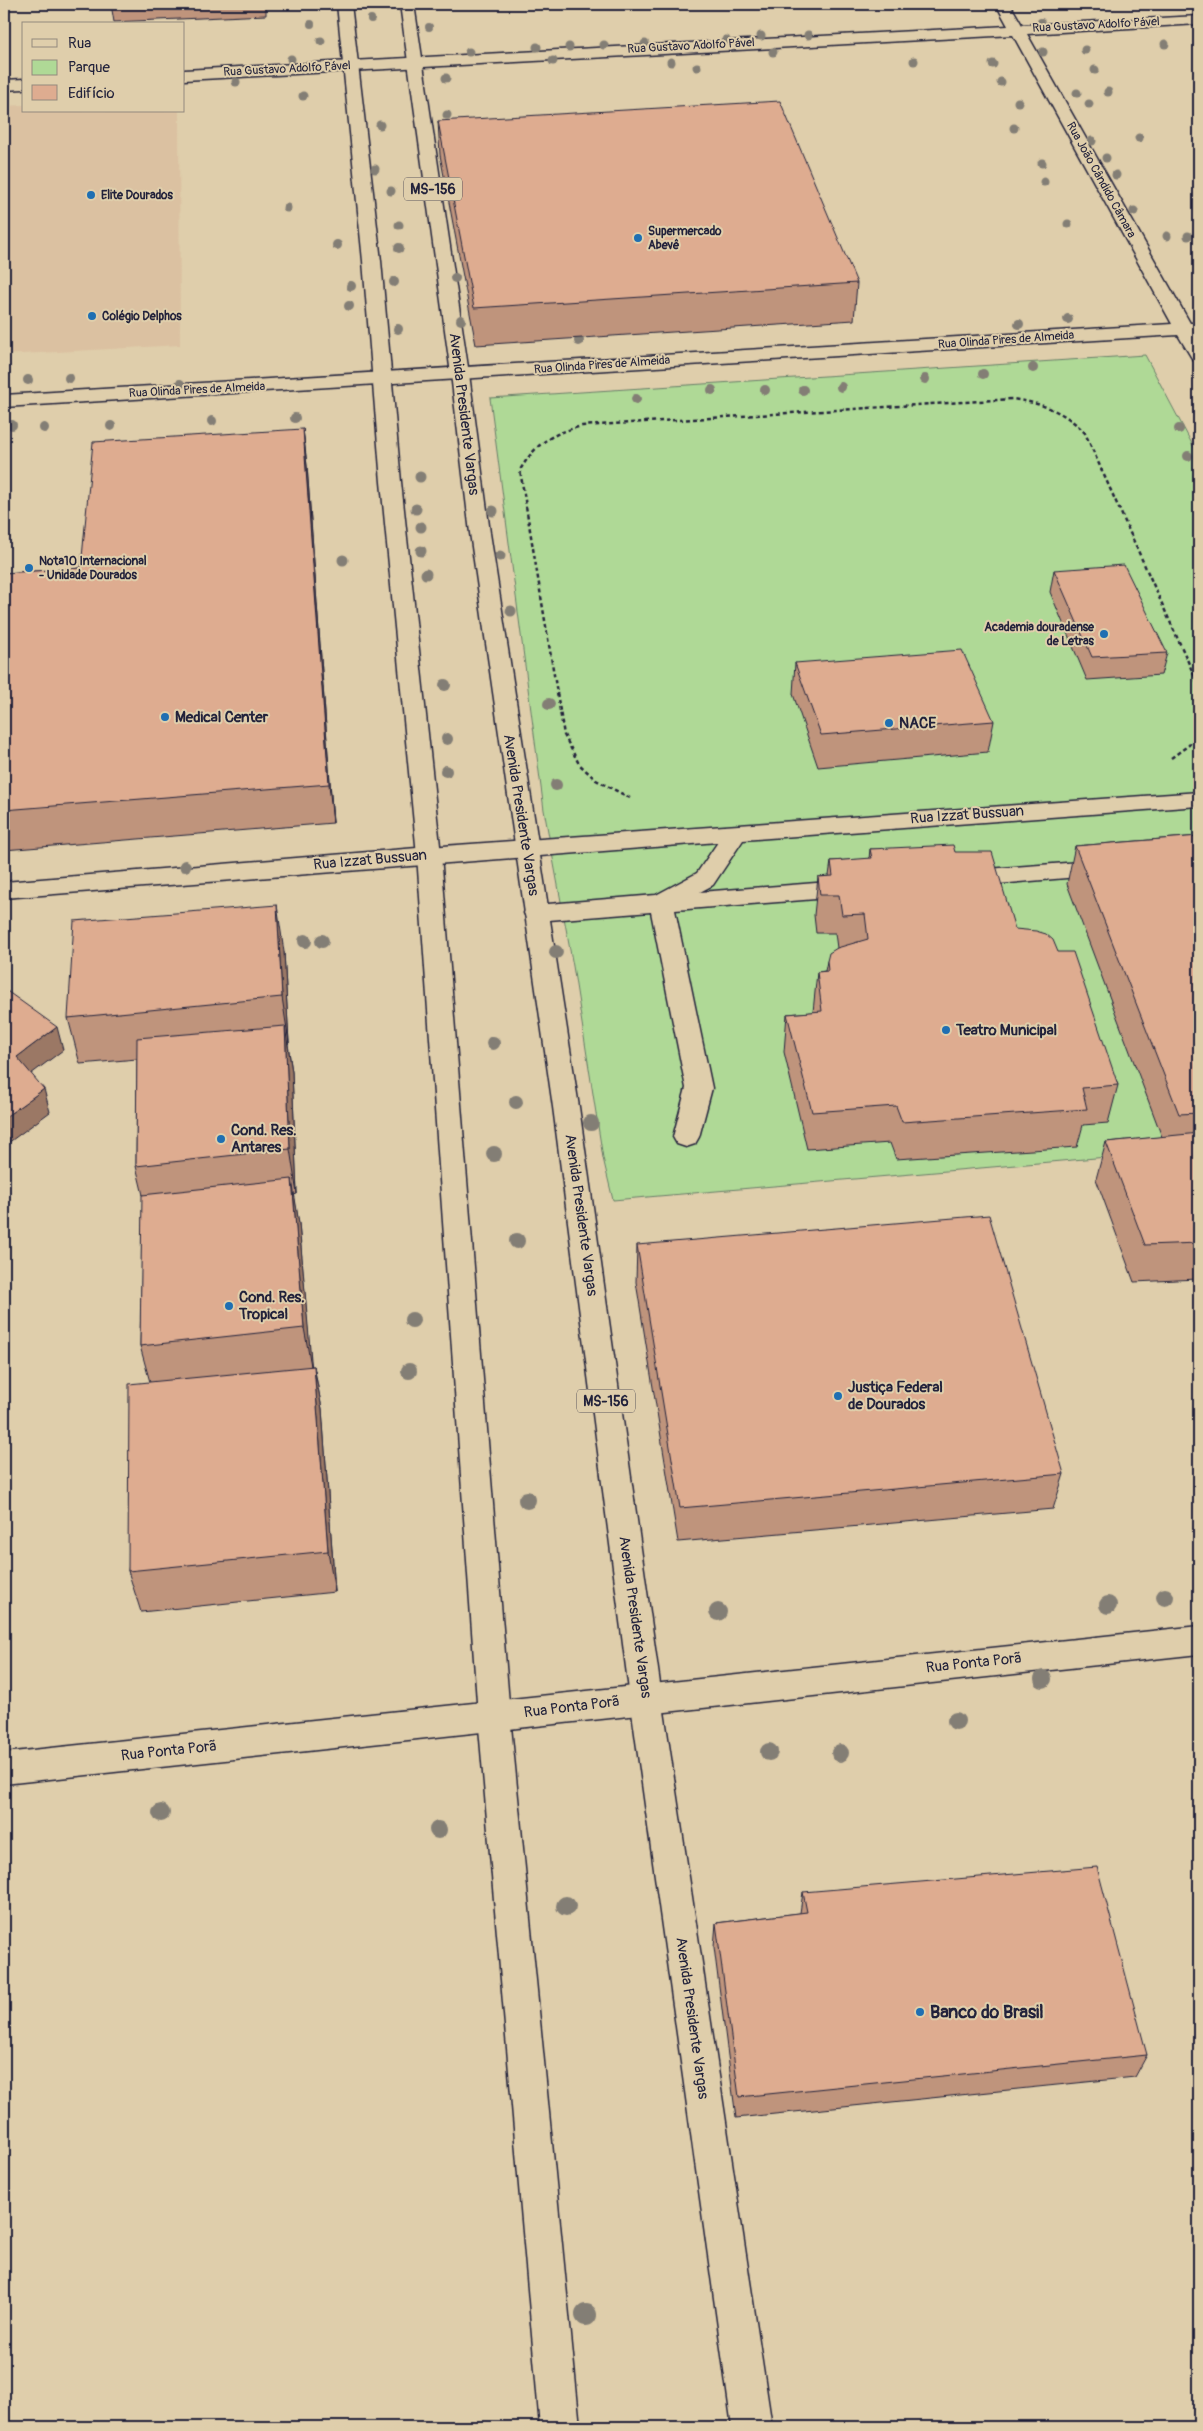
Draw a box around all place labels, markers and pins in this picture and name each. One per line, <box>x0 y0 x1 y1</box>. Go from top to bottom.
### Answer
place label: Elite Dourados <box>101 188 174 203</box>
marker: Elite Dourados <box>85 189 97 201</box>
place label: Supermercado Abevê <box>648 224 722 253</box>
marker: Supermercado Abevê <box>632 232 644 244</box>
place label: Colégio Delphos <box>102 309 182 324</box>
marker: Colégio Delphos <box>86 310 98 322</box>
place label: Nota10 Internacional - Unidade Dourados <box>39 554 147 583</box>
marker: Nota10 Internacional - Unidade Dourados <box>23 562 35 574</box>
place label: Academia douradense de Letras <box>984 620 1095 649</box>
marker: Academia douradense de Letras <box>1098 628 1110 640</box>
place label: Medical Center <box>175 708 269 727</box>
marker: Medical Center <box>159 711 171 723</box>
place label: NACE <box>899 714 936 733</box>
marker: NACE <box>883 717 895 729</box>
place label: Teatro Municipal <box>955 1021 1057 1040</box>
marker: Teatro Municipal <box>940 1024 952 1036</box>
place label: Cond. Res. Antares <box>231 1121 297 1157</box>
marker: Cond. Res. Antares <box>215 1133 227 1145</box>
place label: Cond. Res. Tropical <box>238 1288 305 1324</box>
marker: Cond. Res. Tropical <box>223 1300 235 1312</box>
place label: Justiça Federal de Dourados <box>848 1378 943 1414</box>
marker: Justiça Federal de Dourados <box>832 1390 844 1402</box>
place label: Banco do Brasil <box>930 2001 1043 2024</box>
marker: Banco do Brasil <box>914 2006 926 2018</box>

